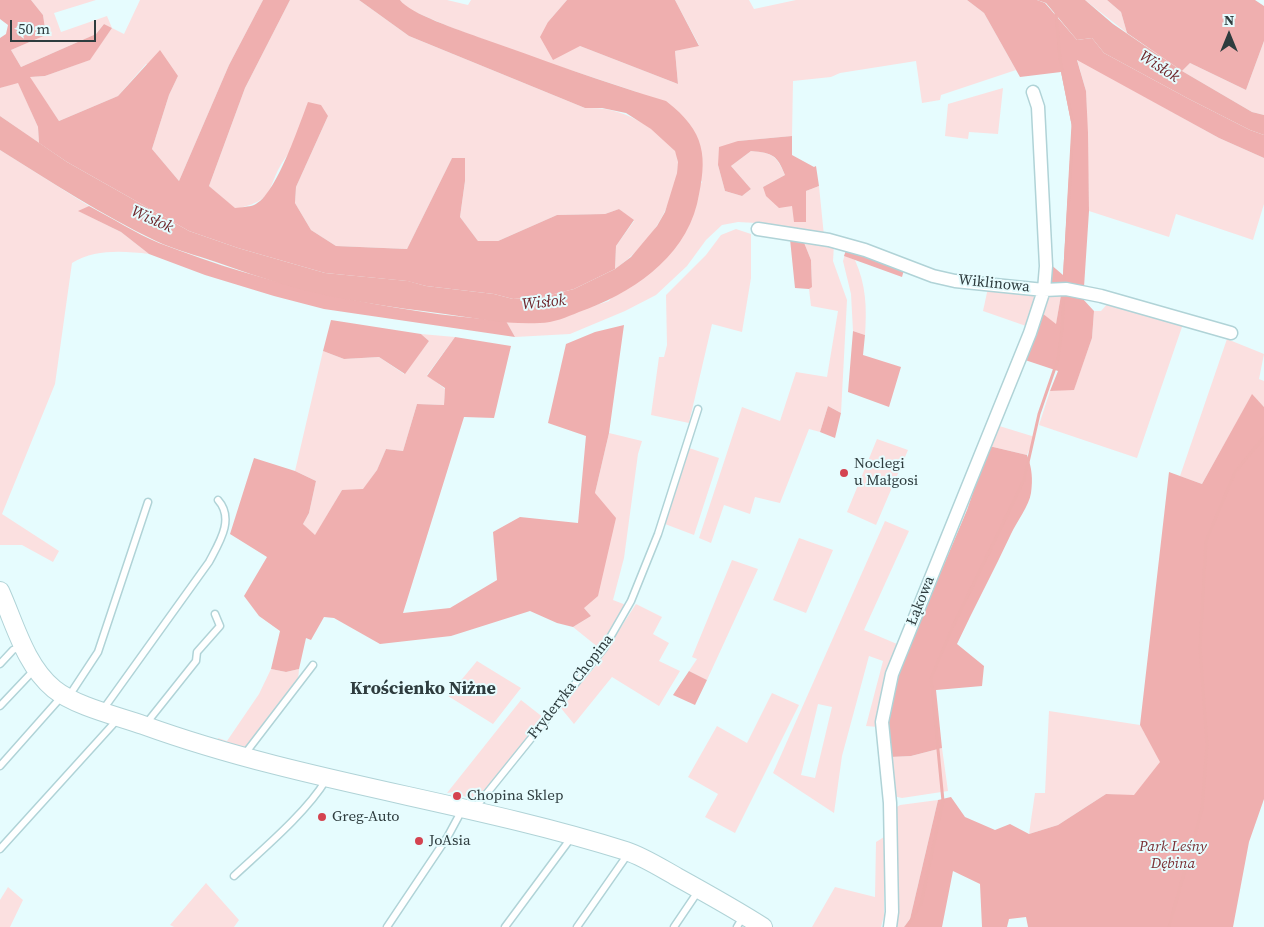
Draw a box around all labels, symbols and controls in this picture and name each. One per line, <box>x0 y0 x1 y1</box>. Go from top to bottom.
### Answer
scale bar <box>12 10 99 42</box>
north arrow <box>1204 10 1254 60</box>
text: N <box>1224 10 1234 30</box>
text: 50 m <box>18 18 50 39</box>
water label: Wisłok <box>1135 47 1183 87</box>
water label: Wisłok <box>128 202 176 238</box>
street label: Wiklinowa <box>957 271 1031 297</box>
water label: Wisłok <box>521 291 567 315</box>
place label: Noclegi u Małgosi <box>854 455 918 490</box>
marker: Noclegi u Małgosi <box>838 467 850 479</box>
street label: Łąkowa <box>903 574 939 628</box>
street label: Fryderyka Chopina <box>524 631 618 743</box>
district label: Krościenko Niżne <box>350 678 496 700</box>
place label: Chopina Sklep <box>467 787 563 805</box>
marker: Chopina Sklep <box>451 790 463 802</box>
place label: Greg-Auto <box>332 808 400 826</box>
marker: Greg-Auto <box>316 811 328 823</box>
place label: JoAsia <box>429 832 471 850</box>
marker: JoAsia <box>413 835 425 847</box>
park label: Park Leśny Dębina <box>1139 838 1207 873</box>

